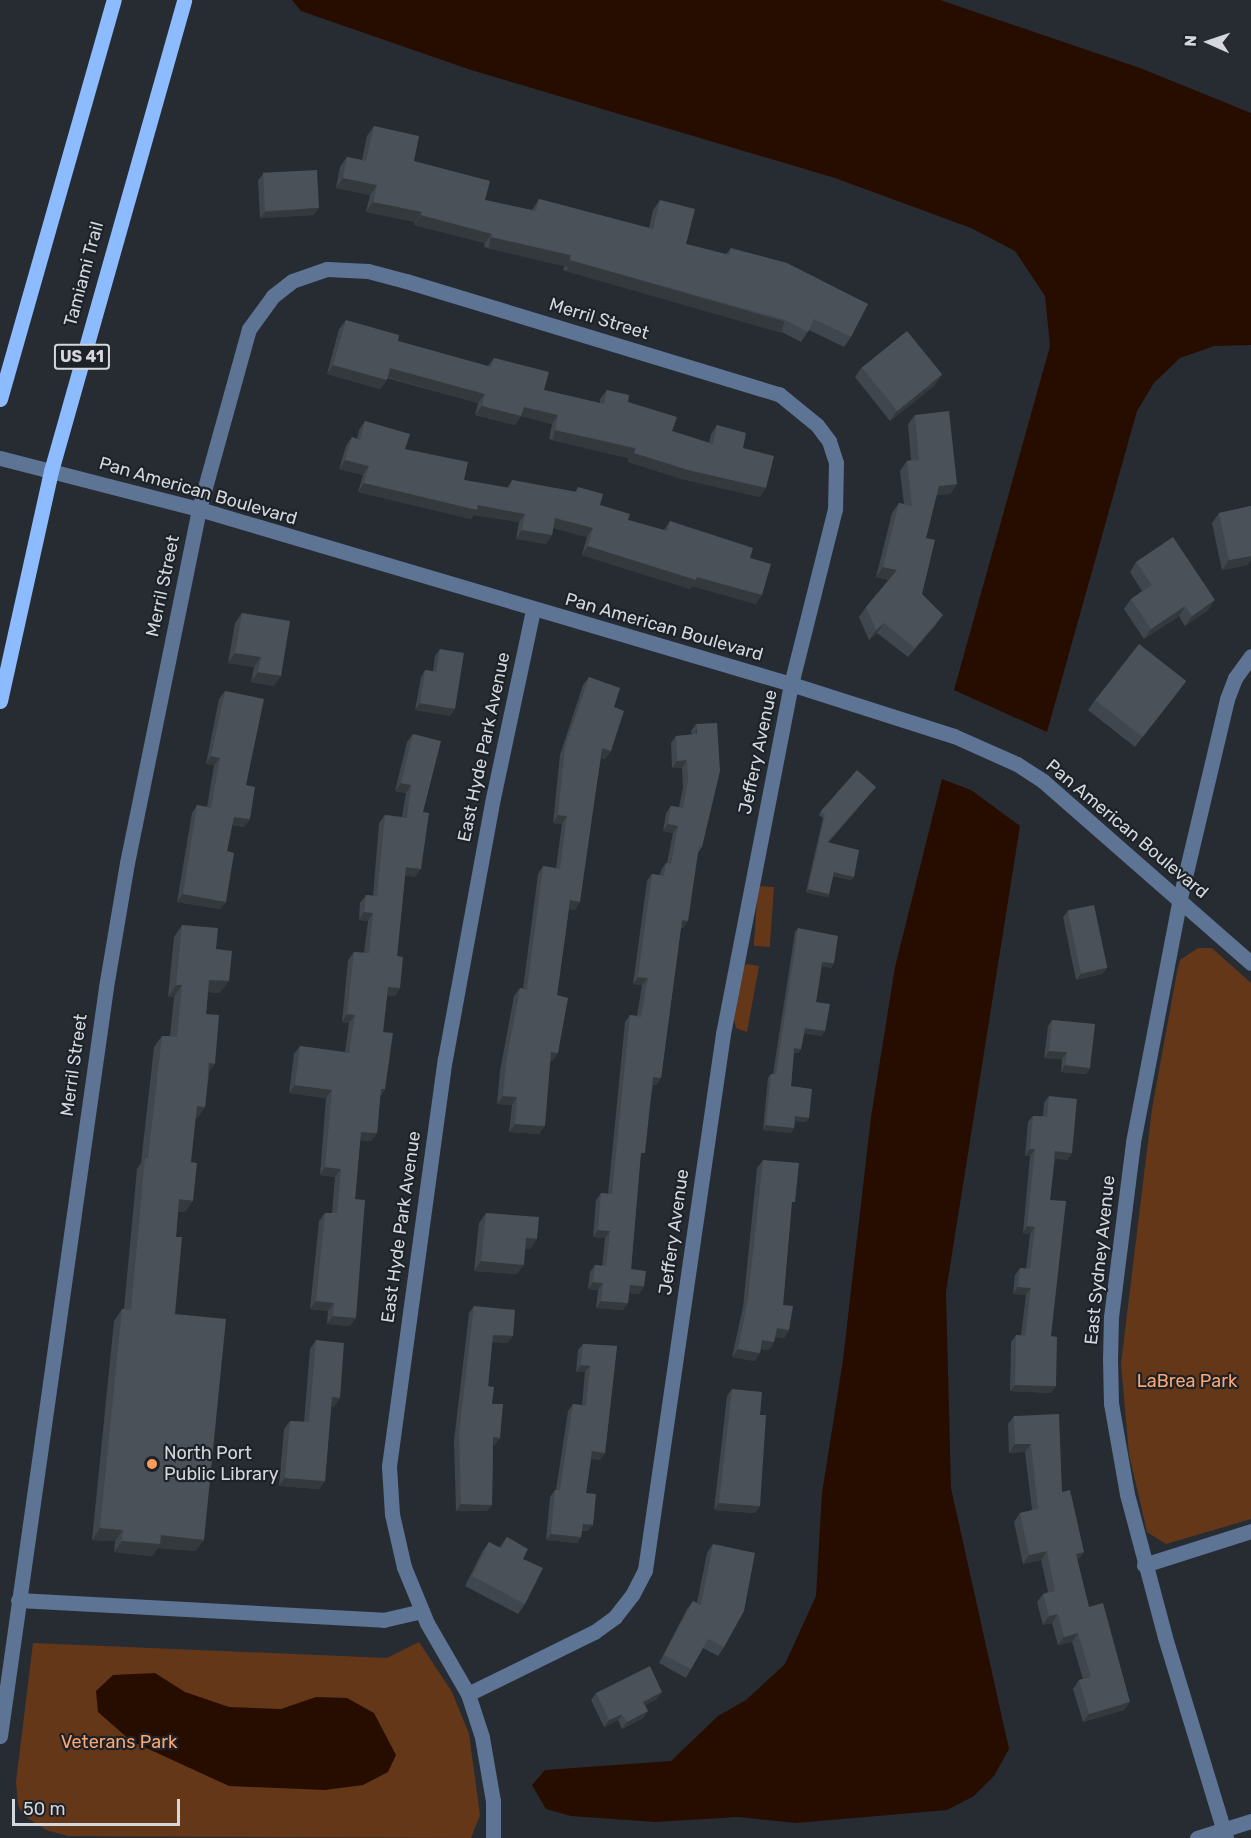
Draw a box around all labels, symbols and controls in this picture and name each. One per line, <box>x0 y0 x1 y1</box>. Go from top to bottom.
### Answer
north arrow <box>1179 12 1239 72</box>
text: N <box>1181 35 1200 47</box>
street label: Tamiami Trail <box>60 219 108 329</box>
street label: Merril Street <box>546 294 652 344</box>
road number: US 41 <box>54 344 110 370</box>
street label: Pan American Boulevard <box>96 452 300 530</box>
street label: Merril Street <box>142 533 184 639</box>
street label: Pan American Boulevard <box>562 588 766 666</box>
street label: East Hyde Park Avenue <box>453 650 515 844</box>
street label: Jeffery Avenue <box>734 687 782 817</box>
street label: Pan American Boulevard <box>1041 755 1213 903</box>
street label: Merril Street <box>56 1012 92 1118</box>
street label: East Hyde Park Avenue <box>377 1129 425 1325</box>
street label: Jeffery Avenue <box>654 1167 694 1297</box>
street label: East Sydney Avenue <box>1080 1174 1120 1346</box>
park label: LaBrea Park <box>1137 1370 1237 1392</box>
place label: North Port Public Library <box>164 1443 279 1486</box>
marker: North Port Public Library <box>145 1457 159 1471</box>
park label: Veterans Park <box>61 1731 177 1753</box>
scale bar <box>15 1787 183 1825</box>
text: 50 m <box>23 1798 66 1820</box>

